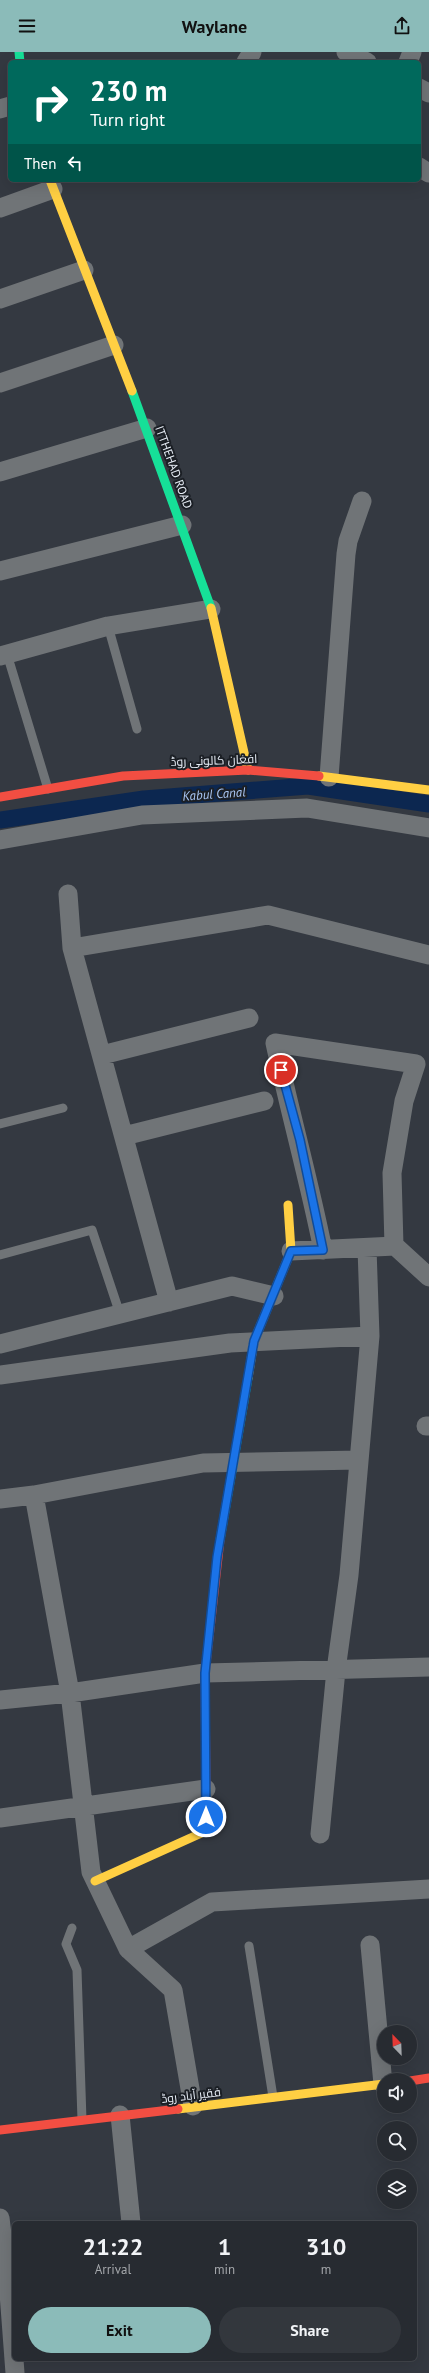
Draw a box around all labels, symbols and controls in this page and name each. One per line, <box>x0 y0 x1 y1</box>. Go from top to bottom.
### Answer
icon: menu <box>16 15 38 37</box>
text: Waylane <box>182 15 247 38</box>
icon: share <box>391 15 413 37</box>
text: 230 m <box>90 72 167 109</box>
icon: right <box>24 76 76 128</box>
text: Turn right <box>90 108 165 131</box>
icon: left <box>64 152 86 174</box>
text: Then <box>24 154 56 173</box>
street label: ITTHEHAD ROAD <box>152 424 196 511</box>
street label: افغان کالونی روڈ <box>170 751 258 769</box>
water label: Kabul Canal <box>182 783 247 805</box>
pin <box>264 1053 298 1087</box>
icon: arrive <box>270 1059 292 1081</box>
position arrow <box>185 1796 227 1838</box>
north arrow <box>377 2025 417 2065</box>
map controls <box>377 2025 417 2209</box>
button: sound <box>377 2073 417 2113</box>
street label: فقیر آباد روڈ <box>160 2084 222 2106</box>
button: search <box>377 2121 417 2161</box>
button: layers <box>377 2169 417 2209</box>
text: 21:22 <box>83 2231 143 2262</box>
text: 1 <box>218 2231 231 2262</box>
text: 310 <box>306 2231 346 2262</box>
text: Arrival <box>95 2261 131 2278</box>
text: min <box>214 2261 235 2278</box>
text: m <box>321 2261 331 2278</box>
button: Exit <box>28 2307 211 2353</box>
button: Share <box>219 2307 401 2353</box>

